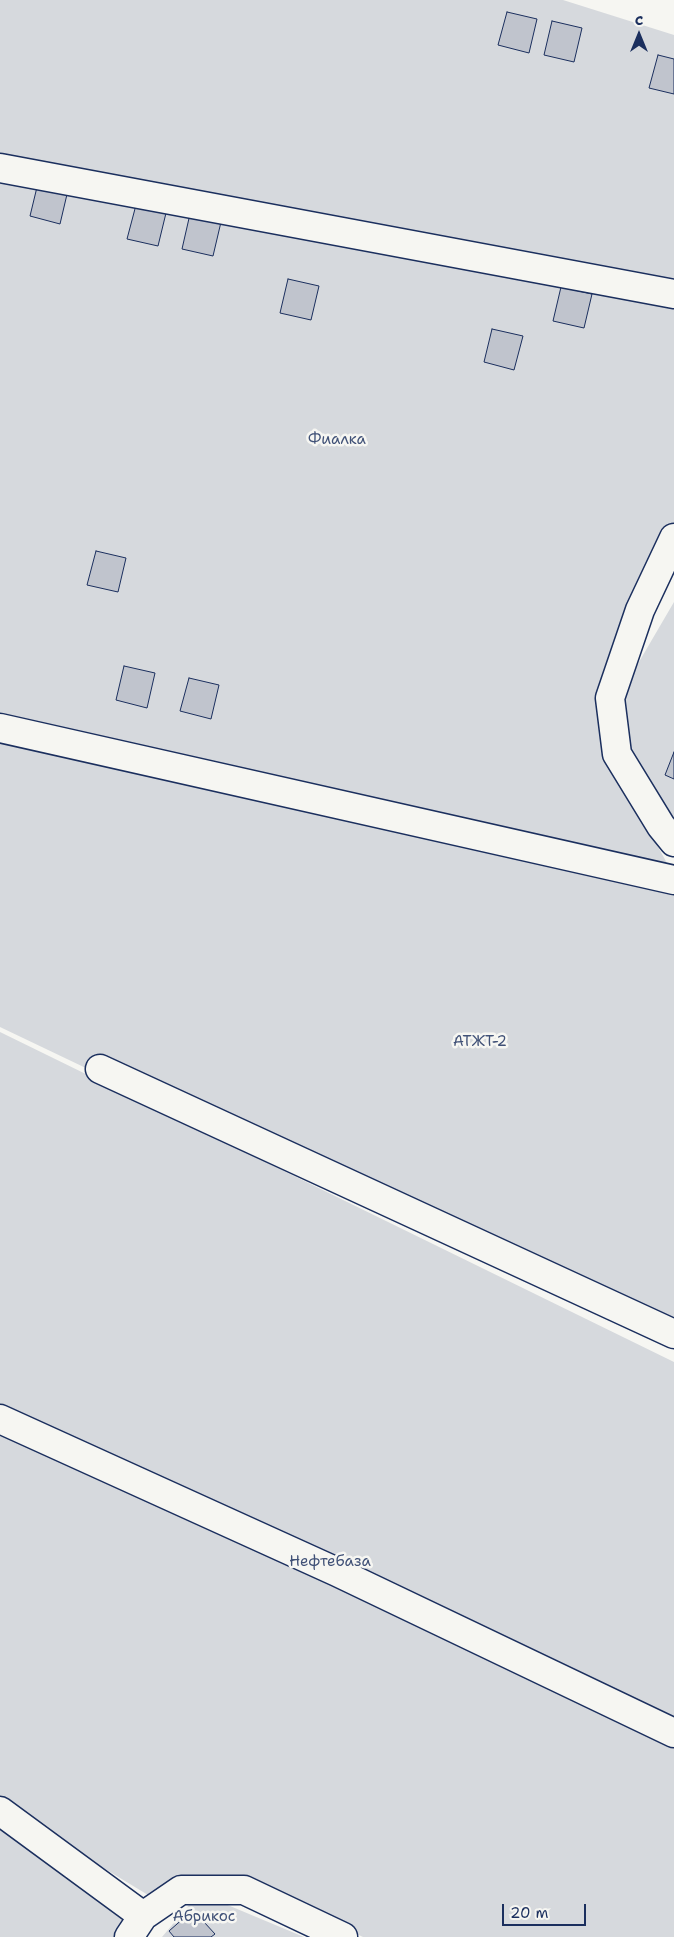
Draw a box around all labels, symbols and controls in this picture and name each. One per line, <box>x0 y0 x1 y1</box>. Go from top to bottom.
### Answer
north arrow <box>614 10 664 60</box>
text: С <box>635 11 643 29</box>
park label: Фиалка <box>308 431 366 449</box>
park label: АТЖТ-2 <box>453 1033 507 1051</box>
park label: Нефтебаза <box>289 1553 371 1571</box>
scale bar <box>504 1894 588 1926</box>
text: 20 m <box>510 1903 549 1923</box>
park label: Абрикос <box>173 1908 235 1926</box>

